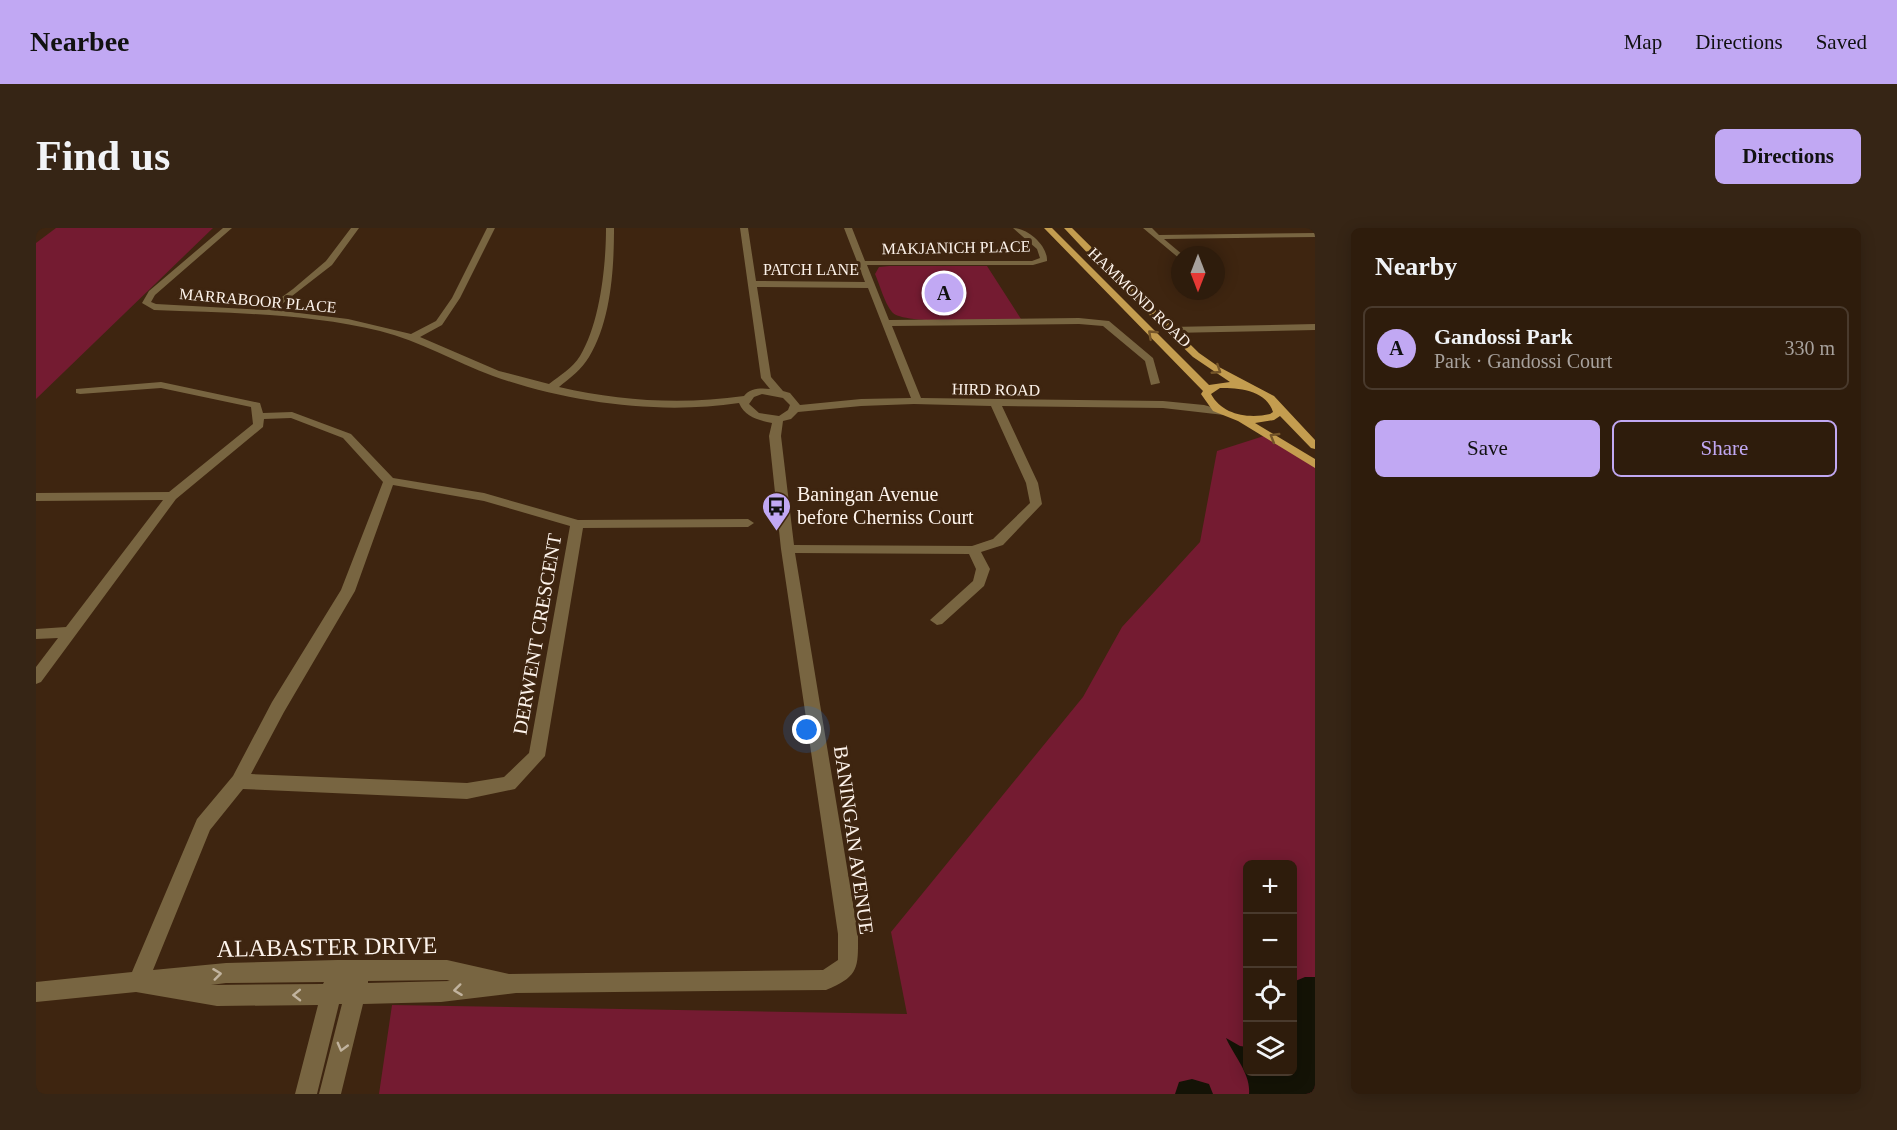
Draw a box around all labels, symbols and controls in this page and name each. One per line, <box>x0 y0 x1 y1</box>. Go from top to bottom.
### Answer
text: Nearbee <box>30 26 130 57</box>
text: Map <box>1624 30 1662 54</box>
text: Directions <box>1695 30 1783 54</box>
text: Saved <box>1816 30 1867 54</box>
button: Directions <box>1715 129 1861 184</box>
text: Find us <box>36 133 170 179</box>
street label: MAKJANICH PLACE <box>881 238 1031 257</box>
street label: HAMMOND ROAD <box>1085 244 1194 351</box>
north arrow <box>1171 246 1225 300</box>
text: Nearby <box>1375 252 1457 281</box>
street label: PATCH LANE <box>763 261 859 278</box>
pin: A <box>924 270 964 316</box>
street label: MARRABOOR PLACE <box>179 285 337 316</box>
text: Gandossi Park <box>1434 324 1573 349</box>
one-way arrow <box>1148 330 1159 341</box>
text: A <box>1389 337 1404 359</box>
text: 330 m <box>1784 337 1835 359</box>
text: Park · Gandossi Court <box>1434 350 1612 372</box>
one-way arrow <box>1210 362 1221 373</box>
street label: HIRD ROAD <box>952 380 1040 399</box>
button: Save <box>1375 420 1600 477</box>
button: Share <box>1612 420 1837 477</box>
one-way arrow <box>1270 432 1280 444</box>
place label: Baningan Avenue before Cherniss Court <box>797 483 974 528</box>
bus stop icon: Baningan Avenue before Cherniss Court <box>760 490 792 532</box>
street label: DERWENT CRESCENT <box>508 532 566 736</box>
your location <box>792 715 821 744</box>
street label: BANINGAN AVENUE <box>830 744 878 936</box>
map controls <box>1243 860 1297 1076</box>
button: + <box>1243 860 1297 914</box>
button: − <box>1243 914 1297 968</box>
street label: ALABASTER DRIVE <box>216 932 438 962</box>
one-way arrow <box>213 968 222 981</box>
button: locate <box>1243 968 1297 1022</box>
one-way arrow <box>454 984 463 996</box>
one-way arrow <box>292 989 301 1001</box>
button: layers <box>1243 1022 1297 1076</box>
one-way arrow <box>336 1042 349 1052</box>

